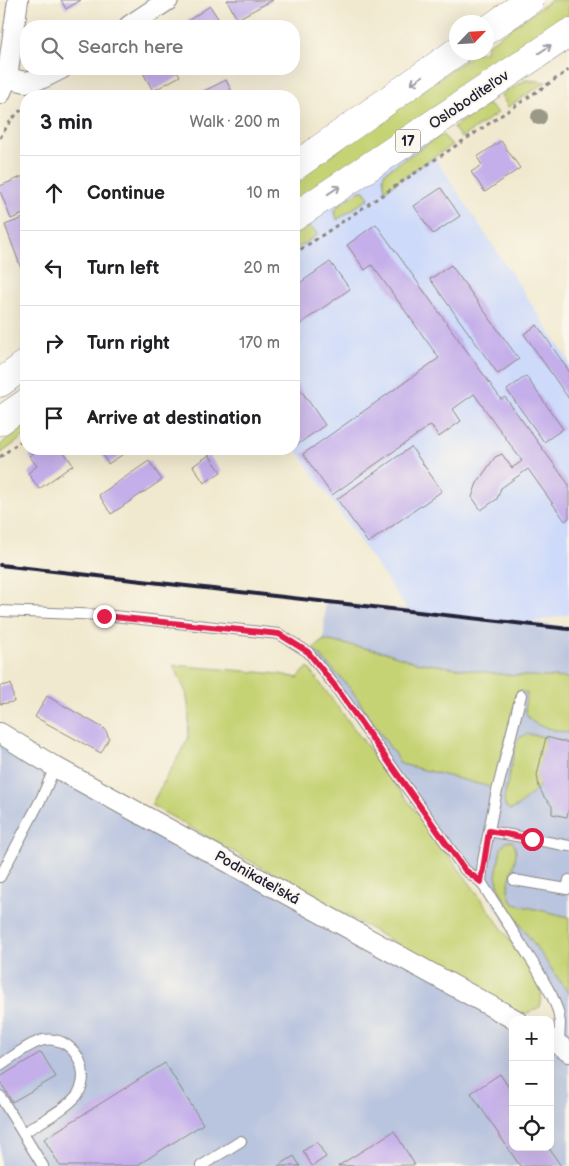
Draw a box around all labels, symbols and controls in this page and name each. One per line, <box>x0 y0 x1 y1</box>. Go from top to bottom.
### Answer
north arrow <box>449 15 494 60</box>
search box <box>20 20 300 75</box>
icon: search <box>38 34 66 62</box>
text: Search here <box>78 36 183 59</box>
one-way arrow <box>538 44 552 54</box>
street label: Osloboditeľov <box>425 66 513 134</box>
one-way arrow <box>410 75 424 85</box>
text: 3 min <box>40 110 93 135</box>
text: Walk · 200 m <box>190 113 280 132</box>
road number: 17 <box>396 130 420 152</box>
icon: ahead <box>40 179 68 207</box>
text: Continue <box>87 182 165 205</box>
text: 10 m <box>247 184 280 203</box>
one-way arrow <box>327 185 341 195</box>
icon: left <box>40 254 68 282</box>
text: Turn left <box>87 257 159 280</box>
text: 20 m <box>244 259 280 278</box>
icon: right <box>40 329 68 357</box>
text: Turn right <box>87 332 170 355</box>
text: 170 m <box>239 334 280 353</box>
icon: arrive <box>40 404 68 432</box>
text: Arrive at destination <box>87 407 262 430</box>
route end <box>93 605 116 628</box>
route start <box>521 828 544 851</box>
street label: Podnikateľská <box>211 847 303 909</box>
map controls <box>509 1016 554 1151</box>
button: + <box>509 1016 554 1061</box>
button: − <box>509 1061 554 1106</box>
button: locate <box>509 1106 554 1151</box>

